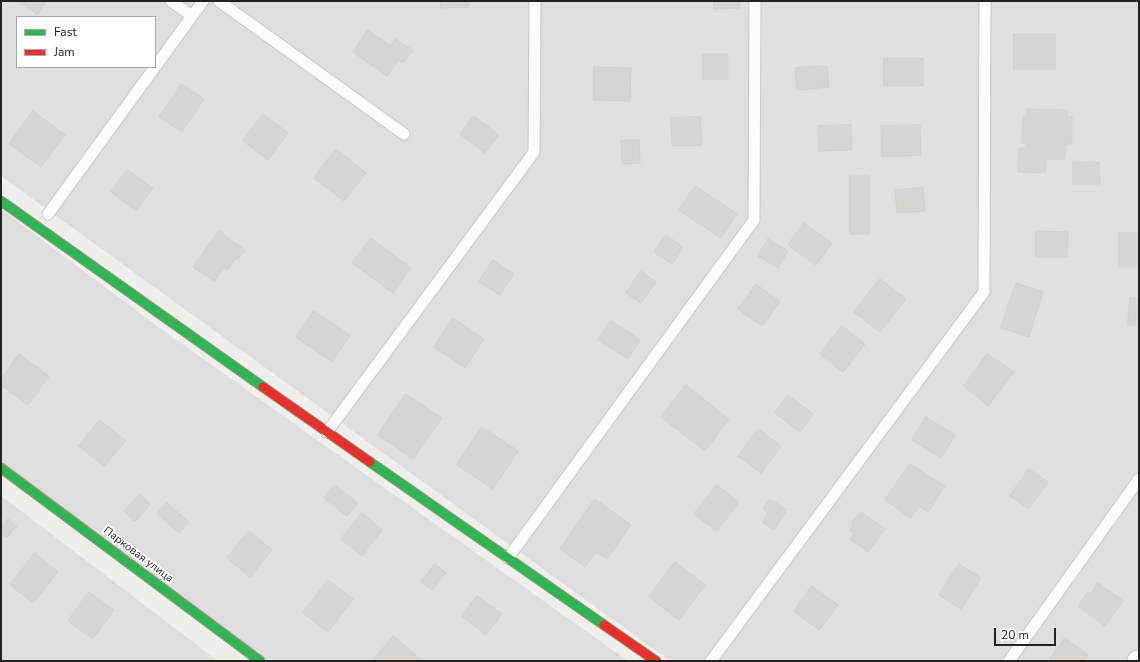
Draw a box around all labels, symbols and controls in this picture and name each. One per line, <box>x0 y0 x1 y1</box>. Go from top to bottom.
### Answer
legend <box>16 16 156 68</box>
text: Fast <box>54 24 77 40</box>
text: Jam <box>54 44 75 60</box>
street label: Парковая улица <box>100 524 176 586</box>
scale bar <box>996 620 1058 646</box>
text: 20 m <box>1001 627 1029 643</box>

